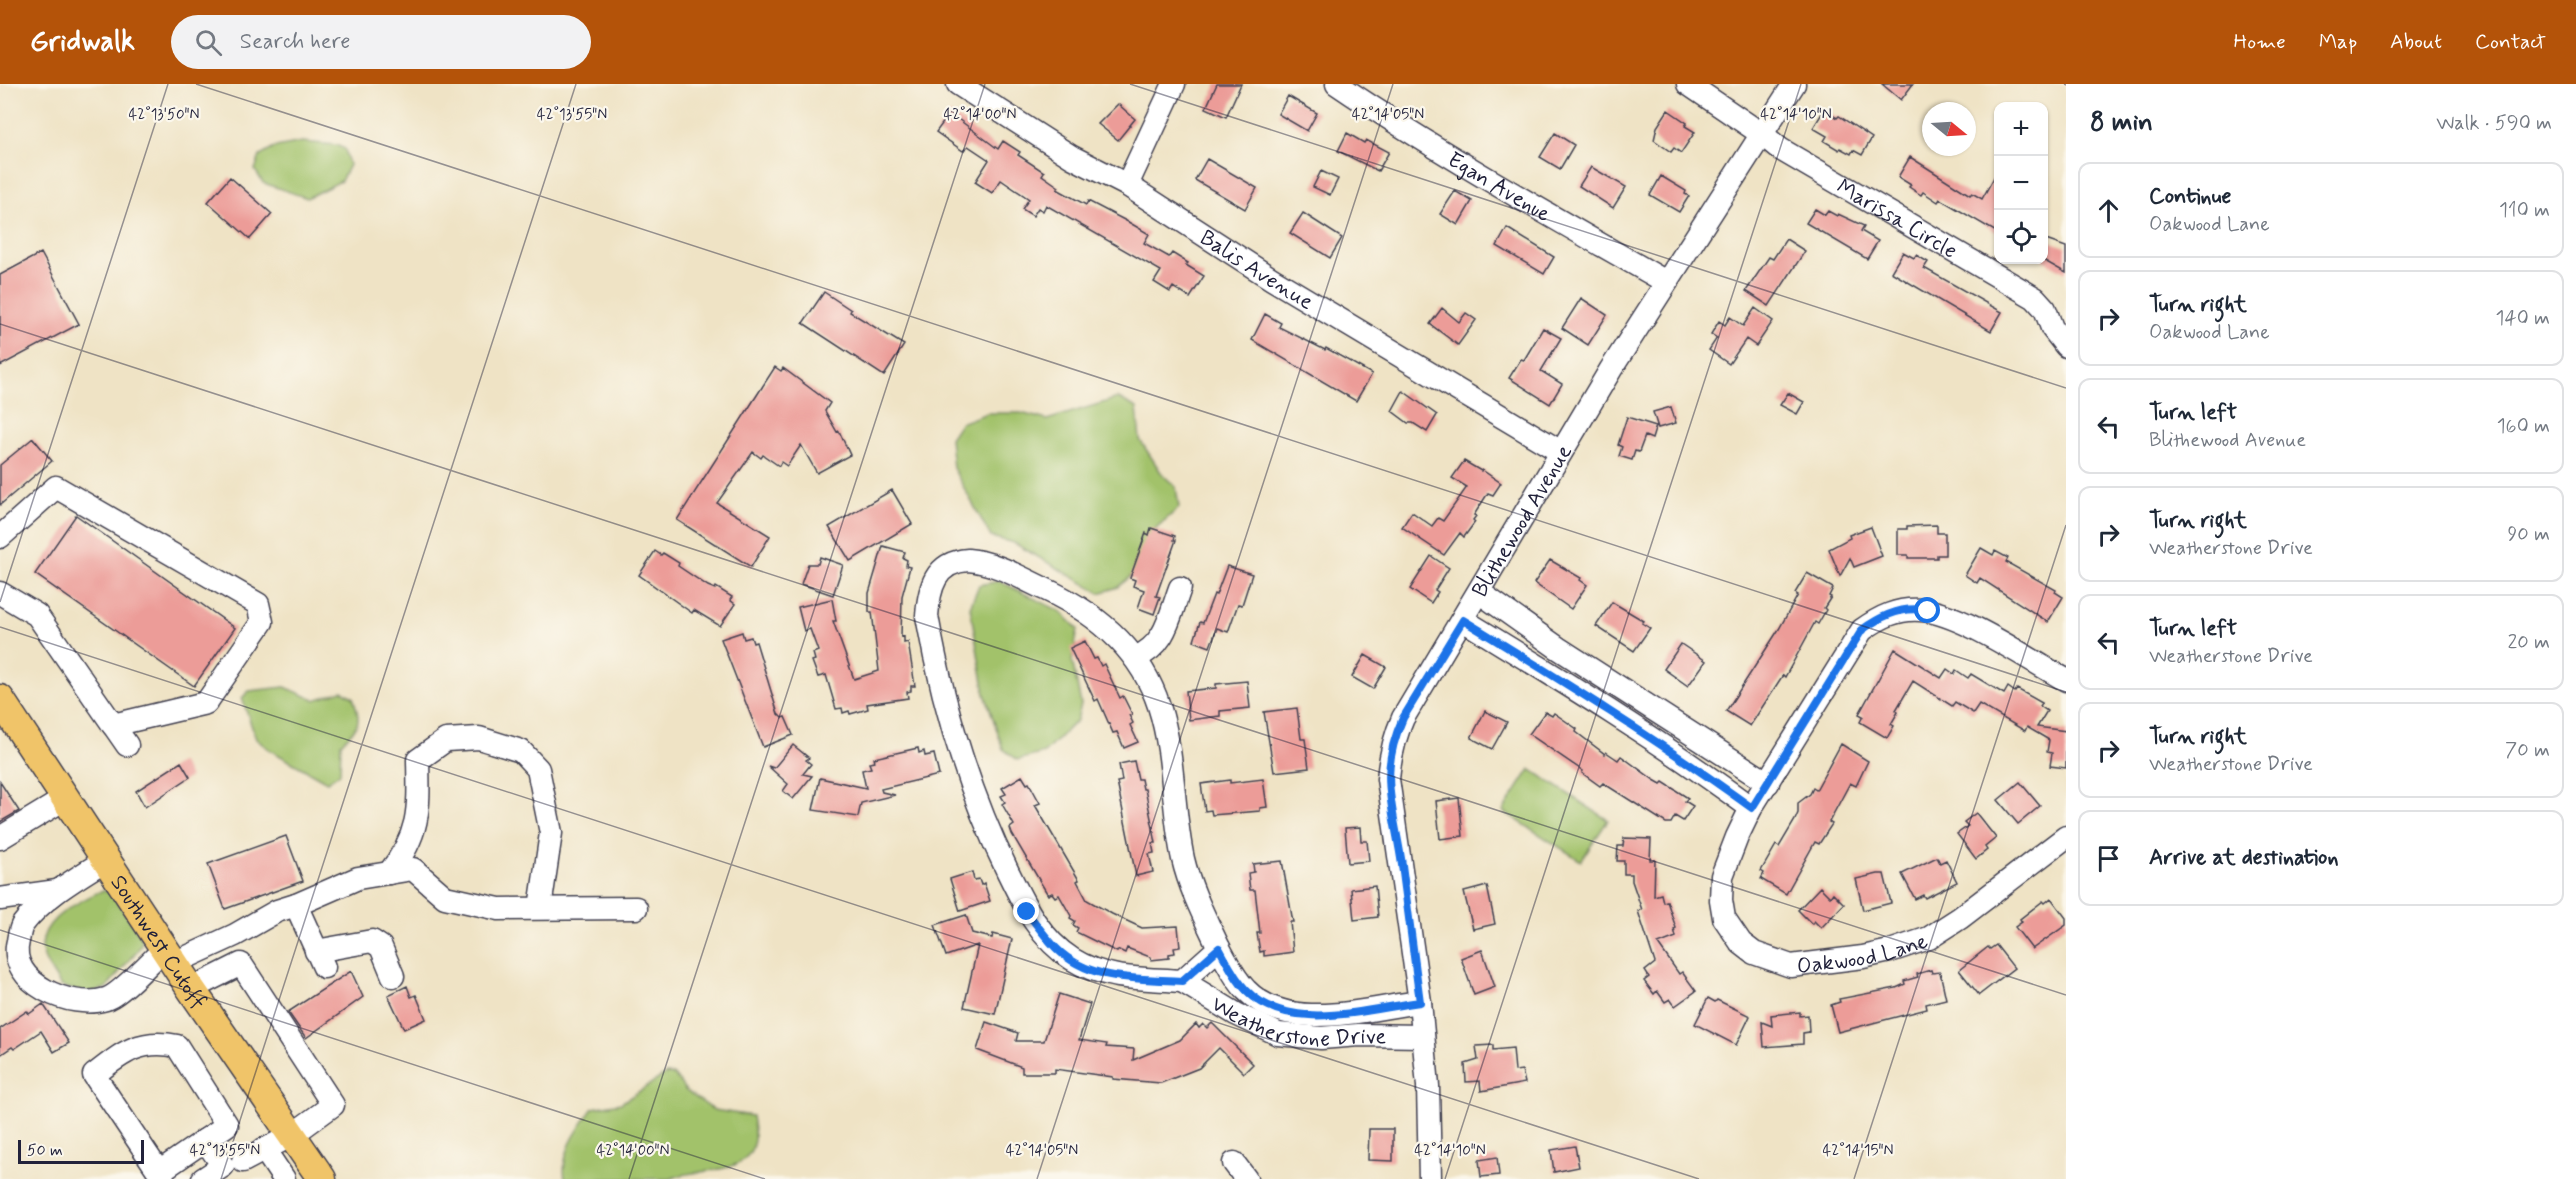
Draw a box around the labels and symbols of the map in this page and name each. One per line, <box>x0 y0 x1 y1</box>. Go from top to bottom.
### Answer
north arrow <box>1922 102 1976 156</box>
text: 42°13'50"N <box>129 105 199 125</box>
text: 42°13'55"N <box>537 105 607 125</box>
text: 42°14'00"N <box>943 105 1017 125</box>
text: 42°14'05"N <box>1352 105 1424 125</box>
text: 42°14'10"N <box>1760 105 1832 125</box>
street label: Egan Avenue <box>1442 146 1555 229</box>
street label: Marissa Circle <box>1831 173 1962 266</box>
street label: Balis Avenue <box>1194 224 1318 317</box>
street label: Blithewood Avenue <box>1466 440 1579 603</box>
route start <box>1914 597 1940 623</box>
street label: Southwest Cutoff <box>104 870 212 1015</box>
route end <box>1013 898 1039 924</box>
street label: Oakwood Lane <box>1795 927 1932 981</box>
street label: Weatherstone Drive <box>1206 990 1386 1054</box>
scale bar <box>18 1137 144 1164</box>
text: 42°13'55"N <box>190 1141 260 1161</box>
text: 42°14'00"N <box>596 1141 670 1161</box>
text: 42°14'05"N <box>1006 1141 1078 1161</box>
text: 42°14'10"N <box>1414 1141 1486 1161</box>
text: 42°14'15"N <box>1823 1141 1893 1161</box>

